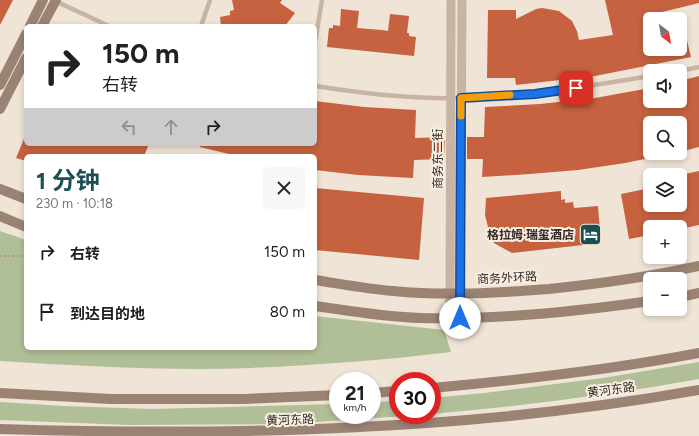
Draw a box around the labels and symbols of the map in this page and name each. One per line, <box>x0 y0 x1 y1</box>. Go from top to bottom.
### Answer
north arrow <box>643 12 687 56</box>
pin <box>559 71 593 105</box>
street label: 商务东二街 <box>431 129 445 189</box>
hotel icon: 格拉姆·瑞玺酒店 <box>577 222 603 248</box>
place label: 格拉姆·瑞玺酒店 <box>487 228 574 242</box>
street label: 商务外环路 <box>477 269 537 287</box>
position arrow <box>439 297 481 339</box>
speed limit sign: 30 <box>389 372 441 424</box>
street label: 黄河东路 <box>586 380 636 400</box>
street label: 黄河东路 <box>266 412 314 428</box>

